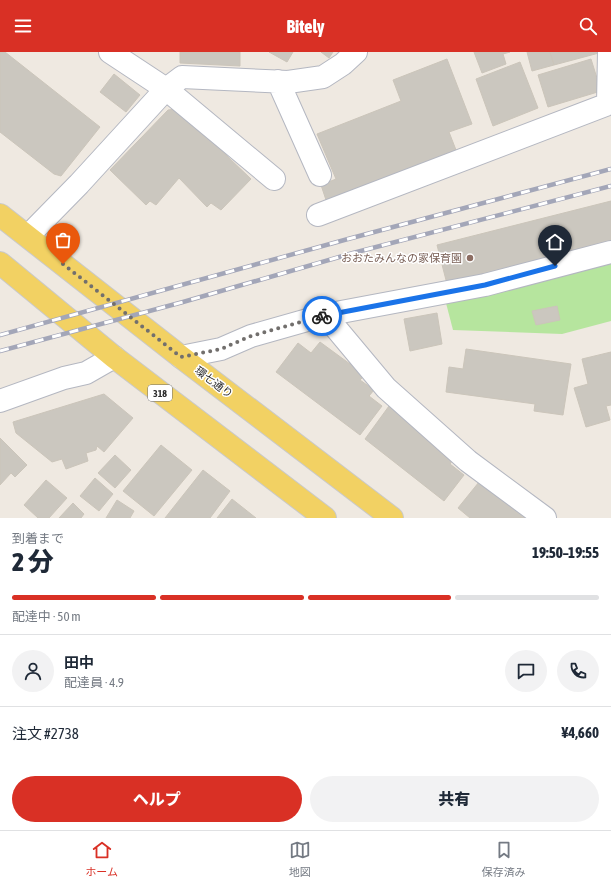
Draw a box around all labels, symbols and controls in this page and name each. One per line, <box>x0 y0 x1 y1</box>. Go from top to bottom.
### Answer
icon: menu <box>12 15 34 37</box>
icon: search <box>577 15 599 37</box>
text: Bitely <box>287 16 324 37</box>
pin <box>46 223 80 264</box>
pin <box>538 225 572 266</box>
icon: bag <box>52 229 74 251</box>
icon: home <box>544 231 566 253</box>
place label: おおたみんなの家保育園 <box>341 252 462 264</box>
marker: おおたみんなの家保育園 <box>465 253 475 263</box>
courier <box>302 296 342 336</box>
icon: bike <box>311 305 333 327</box>
street label: 環七通り <box>193 364 235 400</box>
road number: 318 <box>148 385 172 401</box>
text: 到着まで <box>12 531 64 546</box>
text: 19:50–19:55 <box>532 544 599 561</box>
text: 2 分 <box>12 547 54 577</box>
text: 配達中 · 50 m <box>12 609 81 624</box>
button: person <box>12 650 54 692</box>
button: chat <box>505 650 547 692</box>
button: phone <box>557 650 599 692</box>
text: 田中 <box>64 654 94 671</box>
text: 配達員 · 4.9 <box>64 675 124 690</box>
text: ¥4,660 <box>561 724 599 741</box>
text: 注文 #2738 <box>12 725 79 742</box>
button: ヘルプ <box>12 776 302 822</box>
button: 共有 <box>310 776 599 822</box>
tab: ホーム <box>85 839 118 879</box>
tab: 地図 <box>289 839 311 879</box>
tab: 保存済み <box>482 839 526 879</box>

